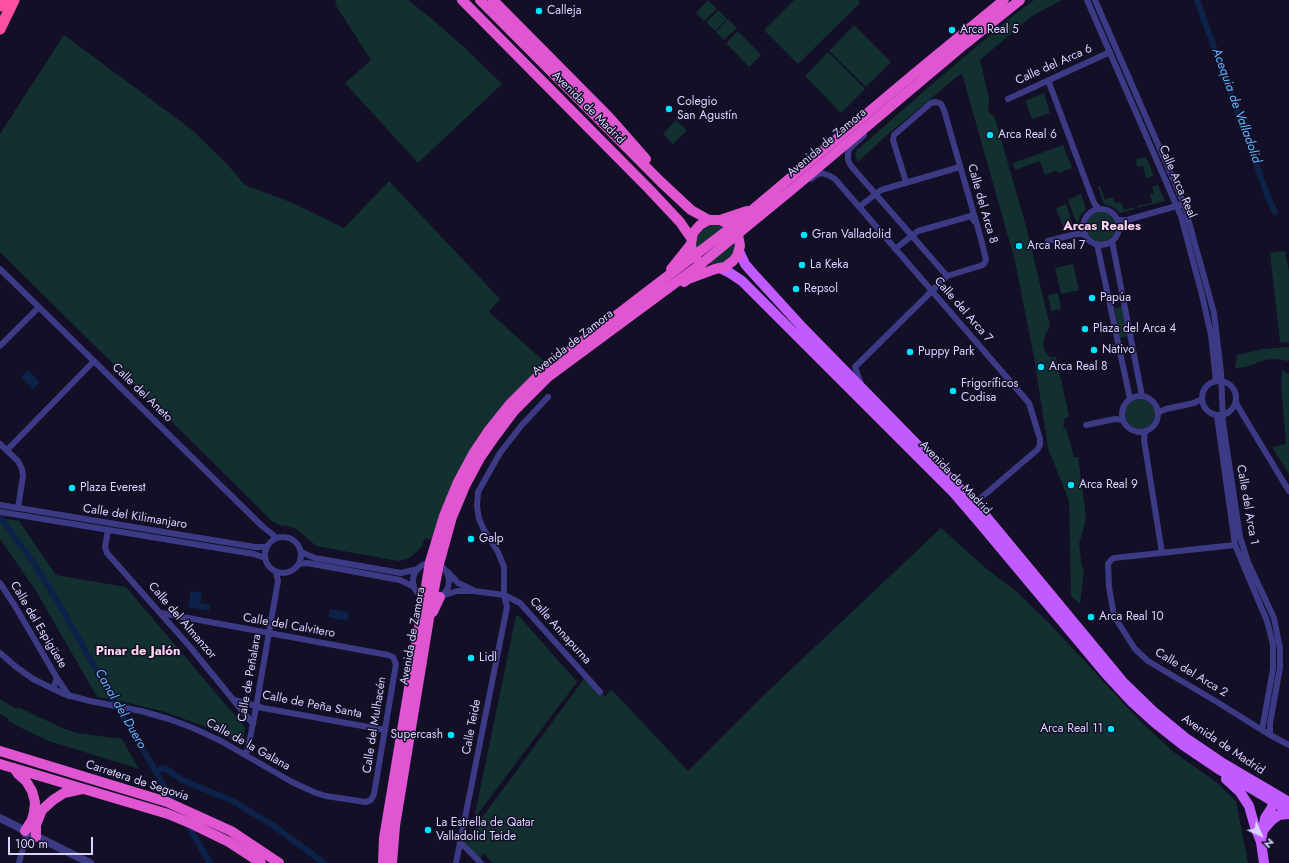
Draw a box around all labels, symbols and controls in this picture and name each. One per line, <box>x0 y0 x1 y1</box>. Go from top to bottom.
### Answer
place label: Calleja <box>547 4 581 18</box>
marker: Calleja <box>534 6 544 16</box>
place label: Arca Real 5 <box>960 23 1019 37</box>
marker: Arca Real 5 <box>947 25 957 35</box>
street label: Calle del Arca 6 <box>1013 42 1095 88</box>
water label: Acequia de Valladolid <box>1208 46 1264 166</box>
street label: Avenida de Madrid <box>549 69 627 147</box>
place label: Colegio San Agustín <box>677 95 737 123</box>
marker: Colegio San Agustín <box>664 104 674 114</box>
street label: Avenida de Zamora <box>784 106 870 180</box>
place label: Arca Real 6 <box>998 128 1057 142</box>
marker: Arca Real 6 <box>985 130 995 140</box>
street label: Calle Arca Real <box>1155 143 1199 221</box>
street label: Calle del Arca 8 <box>964 163 1000 245</box>
district label: Arcas Reales <box>1063 219 1141 235</box>
place label: Gran Valladolid <box>812 228 891 242</box>
marker: Gran Valladolid <box>799 230 809 240</box>
place label: Arca Real 7 <box>1027 239 1085 253</box>
marker: Arca Real 7 <box>1014 241 1024 251</box>
place label: La Keka <box>810 258 848 272</box>
marker: La Keka <box>797 260 807 270</box>
street label: Calle del Arca 7 <box>931 274 995 346</box>
place label: Repsol <box>804 282 838 296</box>
marker: Repsol <box>791 284 801 294</box>
place label: Papúa <box>1100 291 1131 305</box>
marker: Papúa <box>1087 293 1097 303</box>
street label: Avenida de Zamora <box>530 307 616 379</box>
place label: Plaza del Arca 4 <box>1093 322 1176 336</box>
marker: Plaza del Arca 4 <box>1080 324 1090 334</box>
place label: Nativo <box>1102 343 1135 357</box>
place label: Puppy Park <box>918 345 974 359</box>
marker: Nativo <box>1089 345 1099 355</box>
marker: Puppy Park <box>905 347 915 357</box>
place label: Arca Real 8 <box>1049 360 1108 374</box>
street label: Calle del Aneto <box>109 361 175 425</box>
marker: Arca Real 8 <box>1036 362 1046 372</box>
place label: Frigoríficos Codisa <box>961 377 1018 405</box>
marker: Frigoríficos Codisa <box>948 386 958 396</box>
street label: Avenida de Madrid <box>916 438 994 518</box>
street label: Calle del Arca 1 <box>1233 464 1261 546</box>
place label: Arca Real 9 <box>1079 478 1138 492</box>
marker: Arca Real 9 <box>1066 480 1076 490</box>
place label: Plaza Everest <box>80 481 146 495</box>
marker: Plaza Everest <box>67 483 77 493</box>
street label: Calle del Kilimanjaro <box>82 502 188 532</box>
place label: Galp <box>479 532 504 546</box>
marker: Galp <box>466 534 476 544</box>
street label: Calle del Espigüete <box>6 579 70 671</box>
street label: Calle del Almanzor <box>145 580 219 662</box>
street label: Avenida de Zamora <box>397 586 429 686</box>
street label: Calle Annapurna <box>526 595 594 667</box>
place label: Arca Real 10 <box>1099 610 1164 624</box>
street label: Calle del Calvitero <box>242 611 336 641</box>
marker: Arca Real 10 <box>1086 612 1096 622</box>
street label: Calle de Peñalara <box>235 633 265 723</box>
district label: Pinar de Jalón <box>96 644 180 660</box>
street label: Calle del Arca 2 <box>1152 646 1230 700</box>
place label: Lidl <box>479 651 497 665</box>
marker: Lidl <box>466 653 476 663</box>
water label: Canal del Duero <box>91 666 149 752</box>
street label: Calle del Mulhacén <box>360 676 390 774</box>
street label: Calle de Peña Santa <box>261 688 363 722</box>
street label: Calle Teide <box>460 698 484 756</box>
street label: Avenida de Madrid <box>1179 712 1267 778</box>
street label: Calle de la Galana <box>204 716 292 774</box>
place label: Arca Real 11 <box>1040 722 1103 736</box>
marker: Arca Real 11 <box>1106 724 1116 734</box>
place label: Supercash <box>391 728 443 742</box>
marker: Supercash <box>446 730 456 740</box>
street label: Carretera de Segovia <box>84 758 190 804</box>
north arrow <box>1241 815 1281 855</box>
place label: La Estrella de Qatar Valladolid Teide <box>436 816 535 844</box>
marker: La Estrella de Qatar Valladolid Teide <box>423 825 433 835</box>
scale bar <box>10 829 95 855</box>
text: 100 m <box>15 835 48 853</box>
text: N <box>1261 835 1278 852</box>

